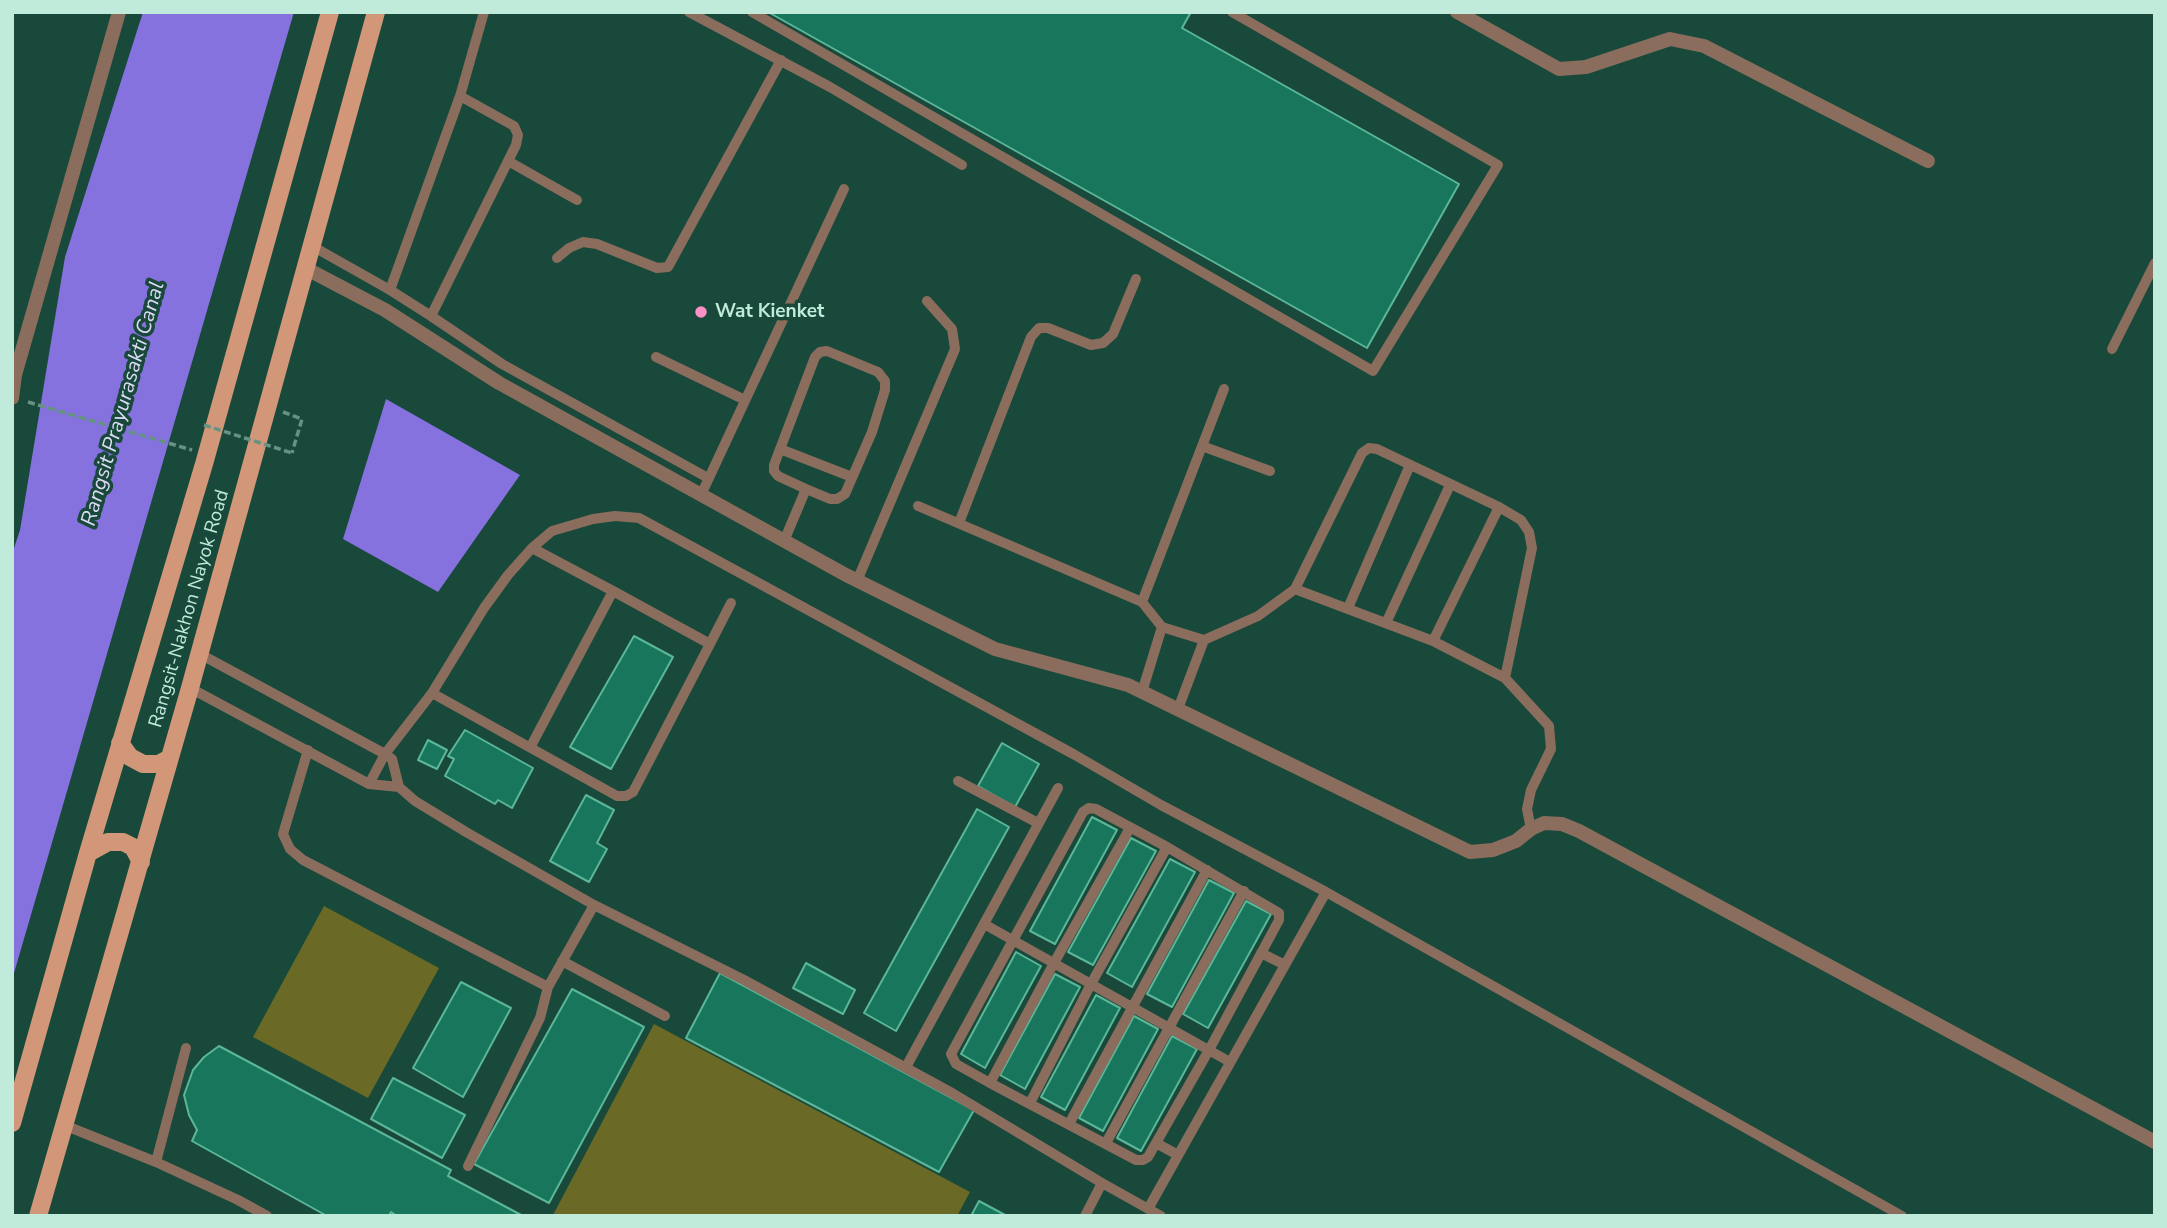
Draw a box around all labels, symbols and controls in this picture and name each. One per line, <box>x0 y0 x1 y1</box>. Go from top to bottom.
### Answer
water label: Rangsit Prayurasakti Canal <box>77 279 171 529</box>
place label: Wat Kienket <box>715 301 824 323</box>
marker: Wat Kienket <box>693 304 709 320</box>
street label: Rangsit-Nakhon Nayok Road <box>145 488 235 730</box>

